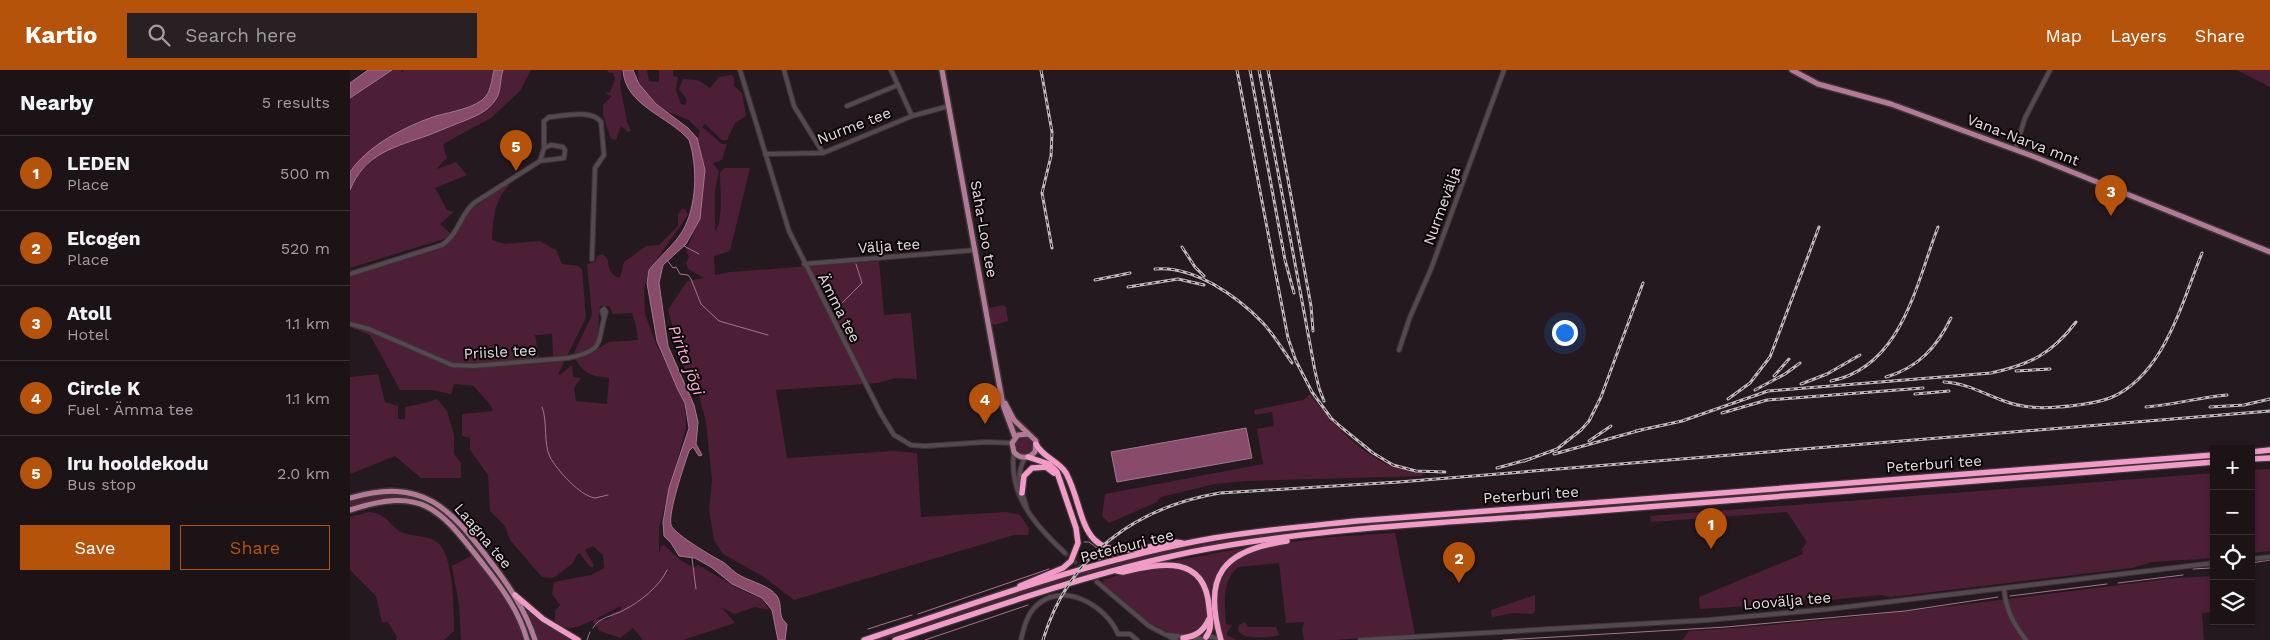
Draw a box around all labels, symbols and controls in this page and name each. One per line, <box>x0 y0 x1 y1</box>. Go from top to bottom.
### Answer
search box <box>127 13 477 58</box>
text: Kartio <box>25 21 97 49</box>
icon: search <box>145 21 173 49</box>
text: Search here <box>185 24 297 47</box>
text: Map <box>2045 25 2082 46</box>
text: Layers <box>2110 25 2167 46</box>
text: Share <box>2195 25 2245 46</box>
text: Nearby <box>20 90 93 115</box>
text: 5 results <box>262 93 330 112</box>
street label: Nurme tee <box>815 104 893 148</box>
street label: Vana-Narva mnt <box>1964 110 2082 170</box>
pin: 5 <box>500 130 532 171</box>
text: LEDEN <box>67 152 130 175</box>
text: 1 <box>33 164 39 183</box>
text: 500 m <box>280 164 330 183</box>
street label: Nurmevälja <box>1419 164 1465 248</box>
text: Place <box>67 175 109 194</box>
pin: 3 <box>2095 175 2127 216</box>
street label: Saha-Loo tee <box>967 179 1001 279</box>
text: Elcogen <box>67 227 141 250</box>
street label: Välja tee <box>857 235 921 257</box>
text: 2 <box>31 239 41 258</box>
text: 520 m <box>281 239 330 258</box>
text: Place <box>67 250 109 269</box>
street label: Ämma tee <box>814 270 864 346</box>
text: Atoll <box>67 302 111 325</box>
text: 3 <box>31 314 41 333</box>
text: 1.1 km <box>285 314 330 333</box>
your location <box>1552 320 1578 346</box>
water label: Pirita jõgi <box>664 322 709 399</box>
text: Hotel <box>67 325 109 344</box>
street label: Priisle tee <box>463 341 537 363</box>
text: Circle K <box>67 377 140 400</box>
pin: 4 <box>969 383 1001 424</box>
text: 4 <box>31 389 41 408</box>
text: 1.1 km <box>285 389 330 408</box>
text: Fuel · Ämma tee <box>67 400 193 419</box>
map controls <box>2210 445 2255 625</box>
button: + <box>2210 445 2255 490</box>
text: Iru hooldekodu <box>67 452 208 475</box>
street label: Peterburi tee <box>1886 452 1982 476</box>
text: 5 <box>31 464 41 483</box>
text: 2.0 km <box>277 464 330 483</box>
text: Bus stop <box>67 475 136 494</box>
street label: Peterburi tee <box>1483 483 1579 507</box>
button: − <box>2210 490 2255 535</box>
street label: Laagna tee <box>450 500 516 572</box>
pin: 1 <box>1695 508 1727 549</box>
button: Save <box>20 525 170 570</box>
button: Share <box>180 525 330 570</box>
street label: Peterburi tee <box>1078 526 1176 566</box>
button: locate <box>2210 535 2255 580</box>
pin: 2 <box>1443 542 1475 583</box>
button: layers <box>2210 580 2255 625</box>
street label: Loovälja tee <box>1742 588 1832 614</box>

